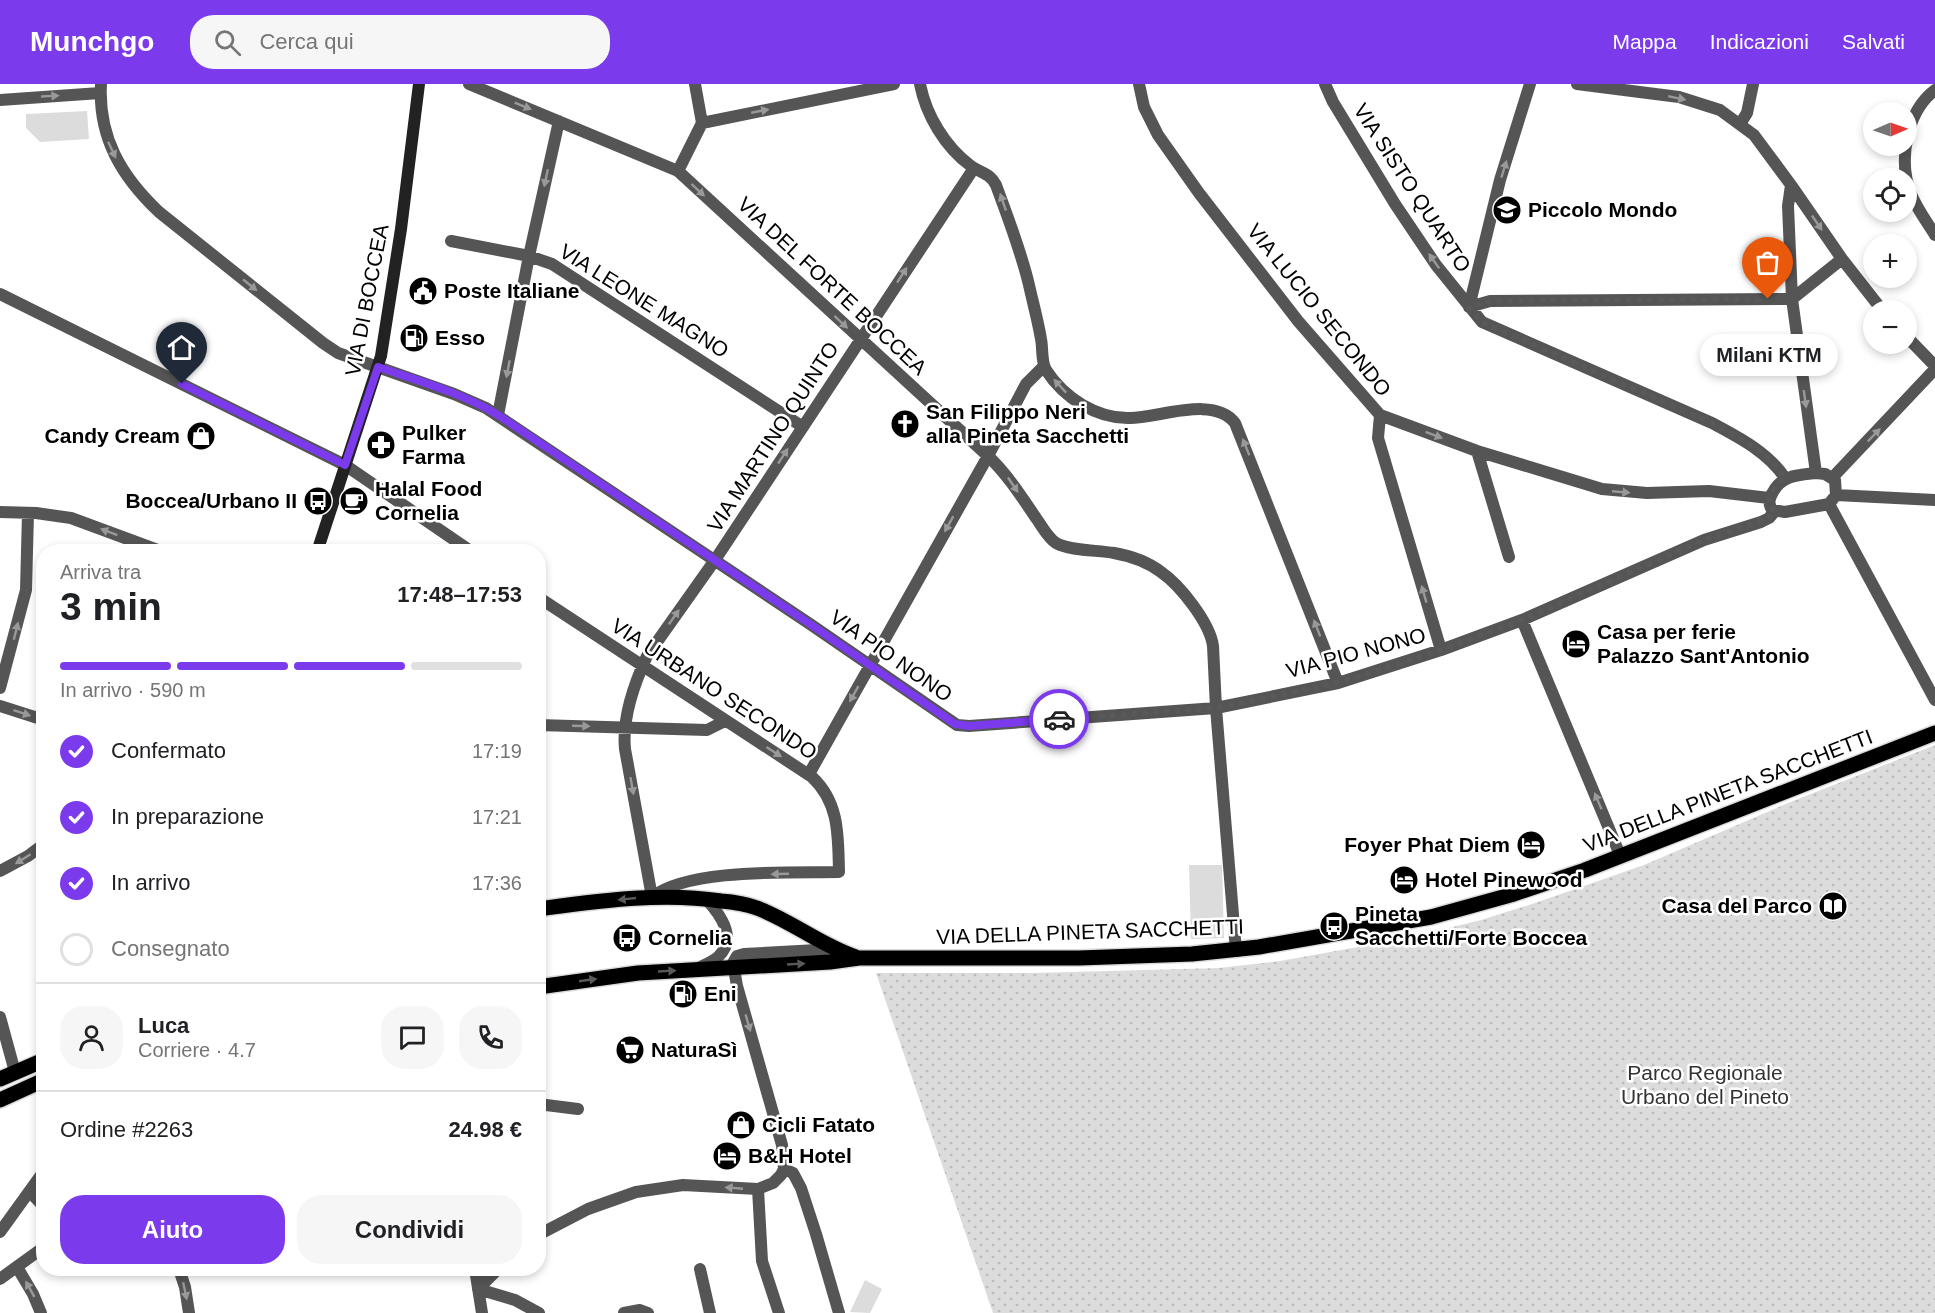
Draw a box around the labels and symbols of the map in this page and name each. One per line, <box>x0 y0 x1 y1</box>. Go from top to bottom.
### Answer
one-way arrow <box>41 91 60 101</box>
one-way arrow <box>1668 93 1686 103</box>
street label: VIA SISTO QUARTO <box>1349 99 1475 276</box>
one-way arrow <box>515 101 533 111</box>
north arrow <box>1863 102 1917 156</box>
one-way arrow <box>751 106 770 115</box>
one-way arrow <box>108 141 117 158</box>
one-way arrow <box>1499 160 1509 178</box>
one-way arrow <box>541 169 551 187</box>
one-way arrow <box>691 182 705 196</box>
street label: VIA DEL FORTE BOCCEA <box>733 192 932 379</box>
one-way arrow <box>997 193 1007 211</box>
school or university icon: Piccolo Mondo <box>1491 194 1523 226</box>
place label: Piccolo Mondo <box>1528 198 1677 221</box>
one-way arrow <box>1811 214 1823 230</box>
street label: VIA LUCIO SECONDO <box>1243 219 1396 400</box>
street label: VIA DI BOCCEA <box>341 222 392 378</box>
pin <box>1742 237 1793 299</box>
street label: VIA LEONE MAGNO <box>556 239 733 362</box>
one-way arrow <box>1428 253 1440 269</box>
one-way arrow <box>897 267 908 284</box>
public building icon: Poste Italiane <box>407 275 439 307</box>
one-way arrow <box>242 278 258 291</box>
place label: Poste Italiane <box>444 279 579 302</box>
one-way arrow <box>833 315 848 328</box>
pin <box>156 322 207 384</box>
fuel station icon: Esso <box>398 322 430 354</box>
place label: Esso <box>435 326 485 349</box>
callout: Milani KTM <box>1699 335 1837 377</box>
street label: VIA MARTINO QUINTO <box>702 337 843 536</box>
one-way arrow <box>503 360 512 379</box>
one-way arrow <box>1053 378 1067 393</box>
one-way arrow <box>1801 389 1810 408</box>
place label: San Filippo Neri alla Pineta Sacchetti <box>926 400 1129 447</box>
church icon: San Filippo Neri alla Pineta Sacchetti <box>889 408 921 440</box>
shop icon: Candy Cream <box>185 420 217 452</box>
place label: Pulker Farma <box>402 421 466 468</box>
place label: Candy Cream <box>45 424 180 447</box>
one-way arrow <box>1867 428 1881 443</box>
pharmacy icon: Pulker Farma <box>365 429 397 461</box>
one-way arrow <box>1426 431 1444 441</box>
one-way arrow <box>1240 437 1250 455</box>
one-way arrow <box>778 447 789 464</box>
one-way arrow <box>1007 476 1019 492</box>
place label: Halal Food Cornelia <box>375 477 482 524</box>
bus stop icon: Boccea/Urbano II <box>302 485 334 517</box>
cafe icon: Halal Food Cornelia <box>338 485 370 517</box>
one-way arrow <box>1611 487 1630 496</box>
place label: Boccea/Urbano II <box>125 489 297 512</box>
one-way arrow <box>944 515 954 532</box>
one-way arrow <box>99 526 117 536</box>
one-way arrow <box>1419 585 1428 603</box>
street label: VIA PIO NONO <box>826 605 957 706</box>
one-way arrow <box>668 610 680 626</box>
street label: VIA URBANO SECONDO <box>607 613 821 764</box>
one-way arrow <box>1311 619 1321 637</box>
place label: Casa per ferie Palazzo Sant'Antonio <box>1597 620 1810 667</box>
one-way arrow <box>11 622 21 641</box>
street label: VIA PIO NONO <box>1284 623 1428 682</box>
hotel icon: Casa per ferie Palazzo Sant'Antonio <box>1560 628 1592 660</box>
one-way arrow <box>849 686 859 703</box>
courier <box>1029 689 1089 749</box>
one-way arrow <box>13 709 31 718</box>
one-way arrow <box>572 722 591 731</box>
street label: VIA DELLA PINETA SACCHETTI <box>1580 725 1876 856</box>
one-way arrow <box>766 746 782 757</box>
one-way arrow <box>628 776 637 795</box>
one-way arrow <box>1593 792 1603 810</box>
hotel icon: Foyer Phat Diem <box>1515 829 1547 861</box>
place label: Foyer Phat Diem <box>1344 833 1510 856</box>
one-way arrow <box>15 854 31 865</box>
hotel icon: Hotel Pinewood <box>1388 864 1420 896</box>
place label: Hotel Pinewood <box>1425 868 1583 891</box>
one-way arrow <box>771 869 790 878</box>
library icon: Casa del Parco <box>1817 890 1849 922</box>
one-way arrow <box>618 894 637 904</box>
place label: Casa del Parco <box>1661 894 1812 917</box>
place label: Pineta Sacchetti/Forte Boccea <box>1355 902 1588 949</box>
bus stop icon: Pineta Sacchetti/Forte Boccea <box>1318 910 1350 942</box>
street label: VIA DELLA PINETA SACCHETTI <box>936 915 1244 948</box>
bus stop icon: Cornelia <box>611 922 643 954</box>
place label: Cornelia <box>648 926 732 949</box>
one-way arrow <box>787 959 806 968</box>
one-way arrow <box>658 966 677 975</box>
one-way arrow <box>579 975 598 984</box>
fuel station icon: Eni <box>667 978 699 1010</box>
place label: Eni <box>704 982 737 1005</box>
one-way arrow <box>743 1014 753 1033</box>
supermarket icon: NaturaSì <box>614 1034 646 1066</box>
place label: NaturaSì <box>651 1038 737 1061</box>
park label: Parco Regionale Urbano del Pineto <box>1621 1061 1789 1108</box>
shop icon: Cicli Fatato <box>725 1109 757 1141</box>
place label: Cicli Fatato <box>762 1113 875 1136</box>
hotel icon: B&H Hotel <box>711 1140 743 1172</box>
place label: B&H Hotel <box>748 1144 852 1167</box>
one-way arrow <box>724 1183 743 1193</box>
one-way arrow <box>25 1280 35 1297</box>
one-way arrow <box>181 1281 190 1300</box>

